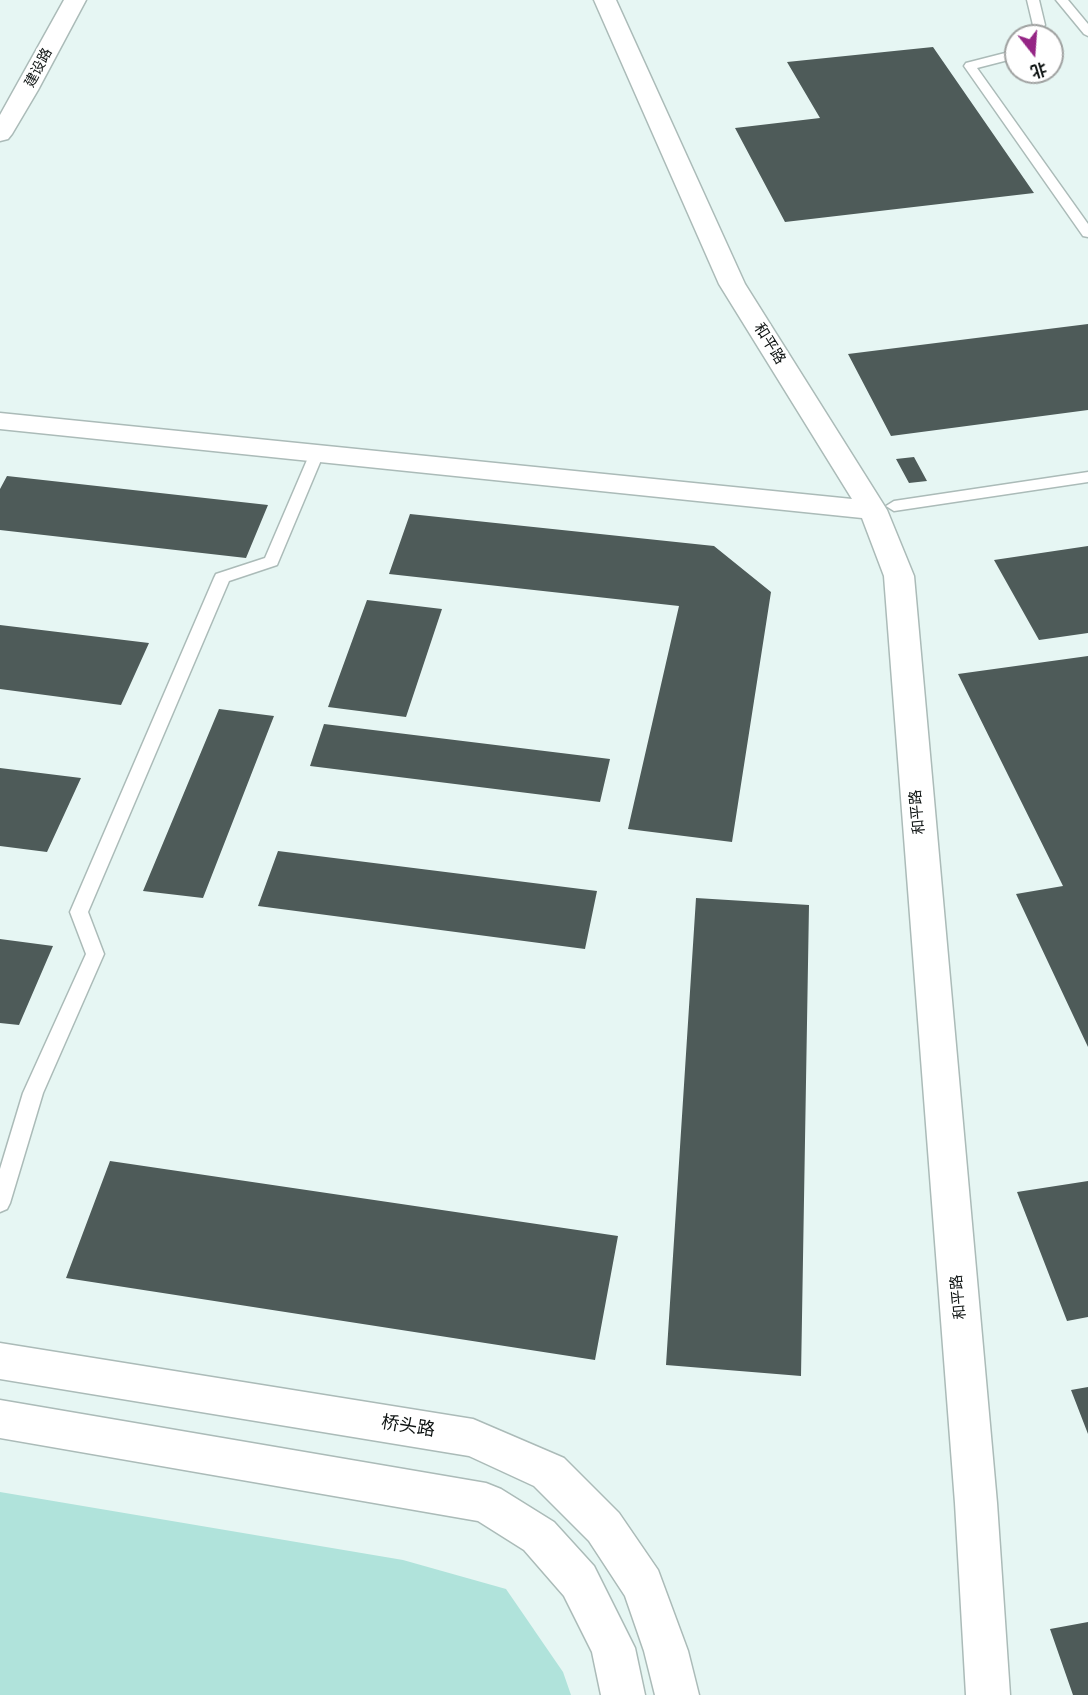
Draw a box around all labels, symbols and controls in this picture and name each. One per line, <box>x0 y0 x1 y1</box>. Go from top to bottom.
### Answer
north arrow <box>1004 24 1064 84</box>
street label: 建设路 <box>22 46 56 90</box>
text: 北 <box>1028 57 1049 81</box>
street label: 和平路 <box>749 320 789 368</box>
street label: 和平路 <box>907 789 929 835</box>
street label: 和平路 <box>948 1274 970 1320</box>
street label: 桥头路 <box>380 1412 436 1442</box>

